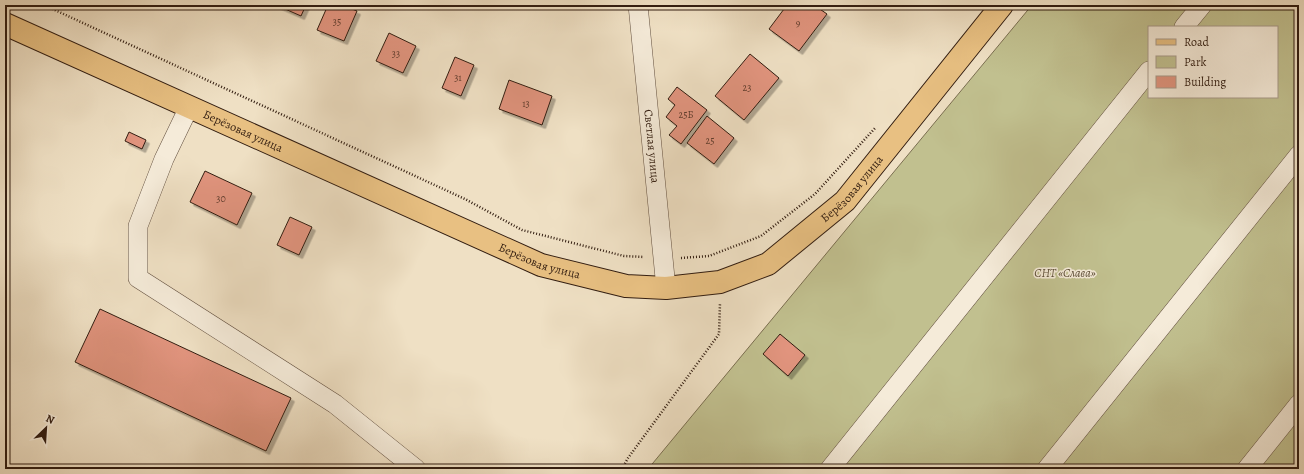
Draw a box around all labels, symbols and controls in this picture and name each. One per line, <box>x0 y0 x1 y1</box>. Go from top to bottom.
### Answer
house number: 35 <box>333 15 341 28</box>
house number: 9 <box>796 16 801 29</box>
legend <box>1148 26 1278 98</box>
text: Road <box>1184 34 1210 50</box>
house number: 33 <box>392 47 400 60</box>
text: Park <box>1184 54 1207 70</box>
house number: 31 <box>454 71 462 84</box>
text: Building <box>1184 74 1226 90</box>
house number: 23 <box>743 81 751 94</box>
house number: 13 <box>522 97 530 110</box>
street label: Берёзовая улица <box>201 106 286 156</box>
house number: 25Б <box>678 108 694 121</box>
street label: Светлая улица <box>640 109 664 184</box>
house number: 25 <box>705 134 715 147</box>
street label: Берёзовая улица <box>817 152 887 226</box>
house number: 30 <box>216 192 226 205</box>
street label: Берёзовая улица <box>496 239 582 283</box>
park label: СНТ «Слава» <box>1034 265 1096 281</box>
north arrow <box>26 408 66 448</box>
text: N <box>43 411 57 428</box>

